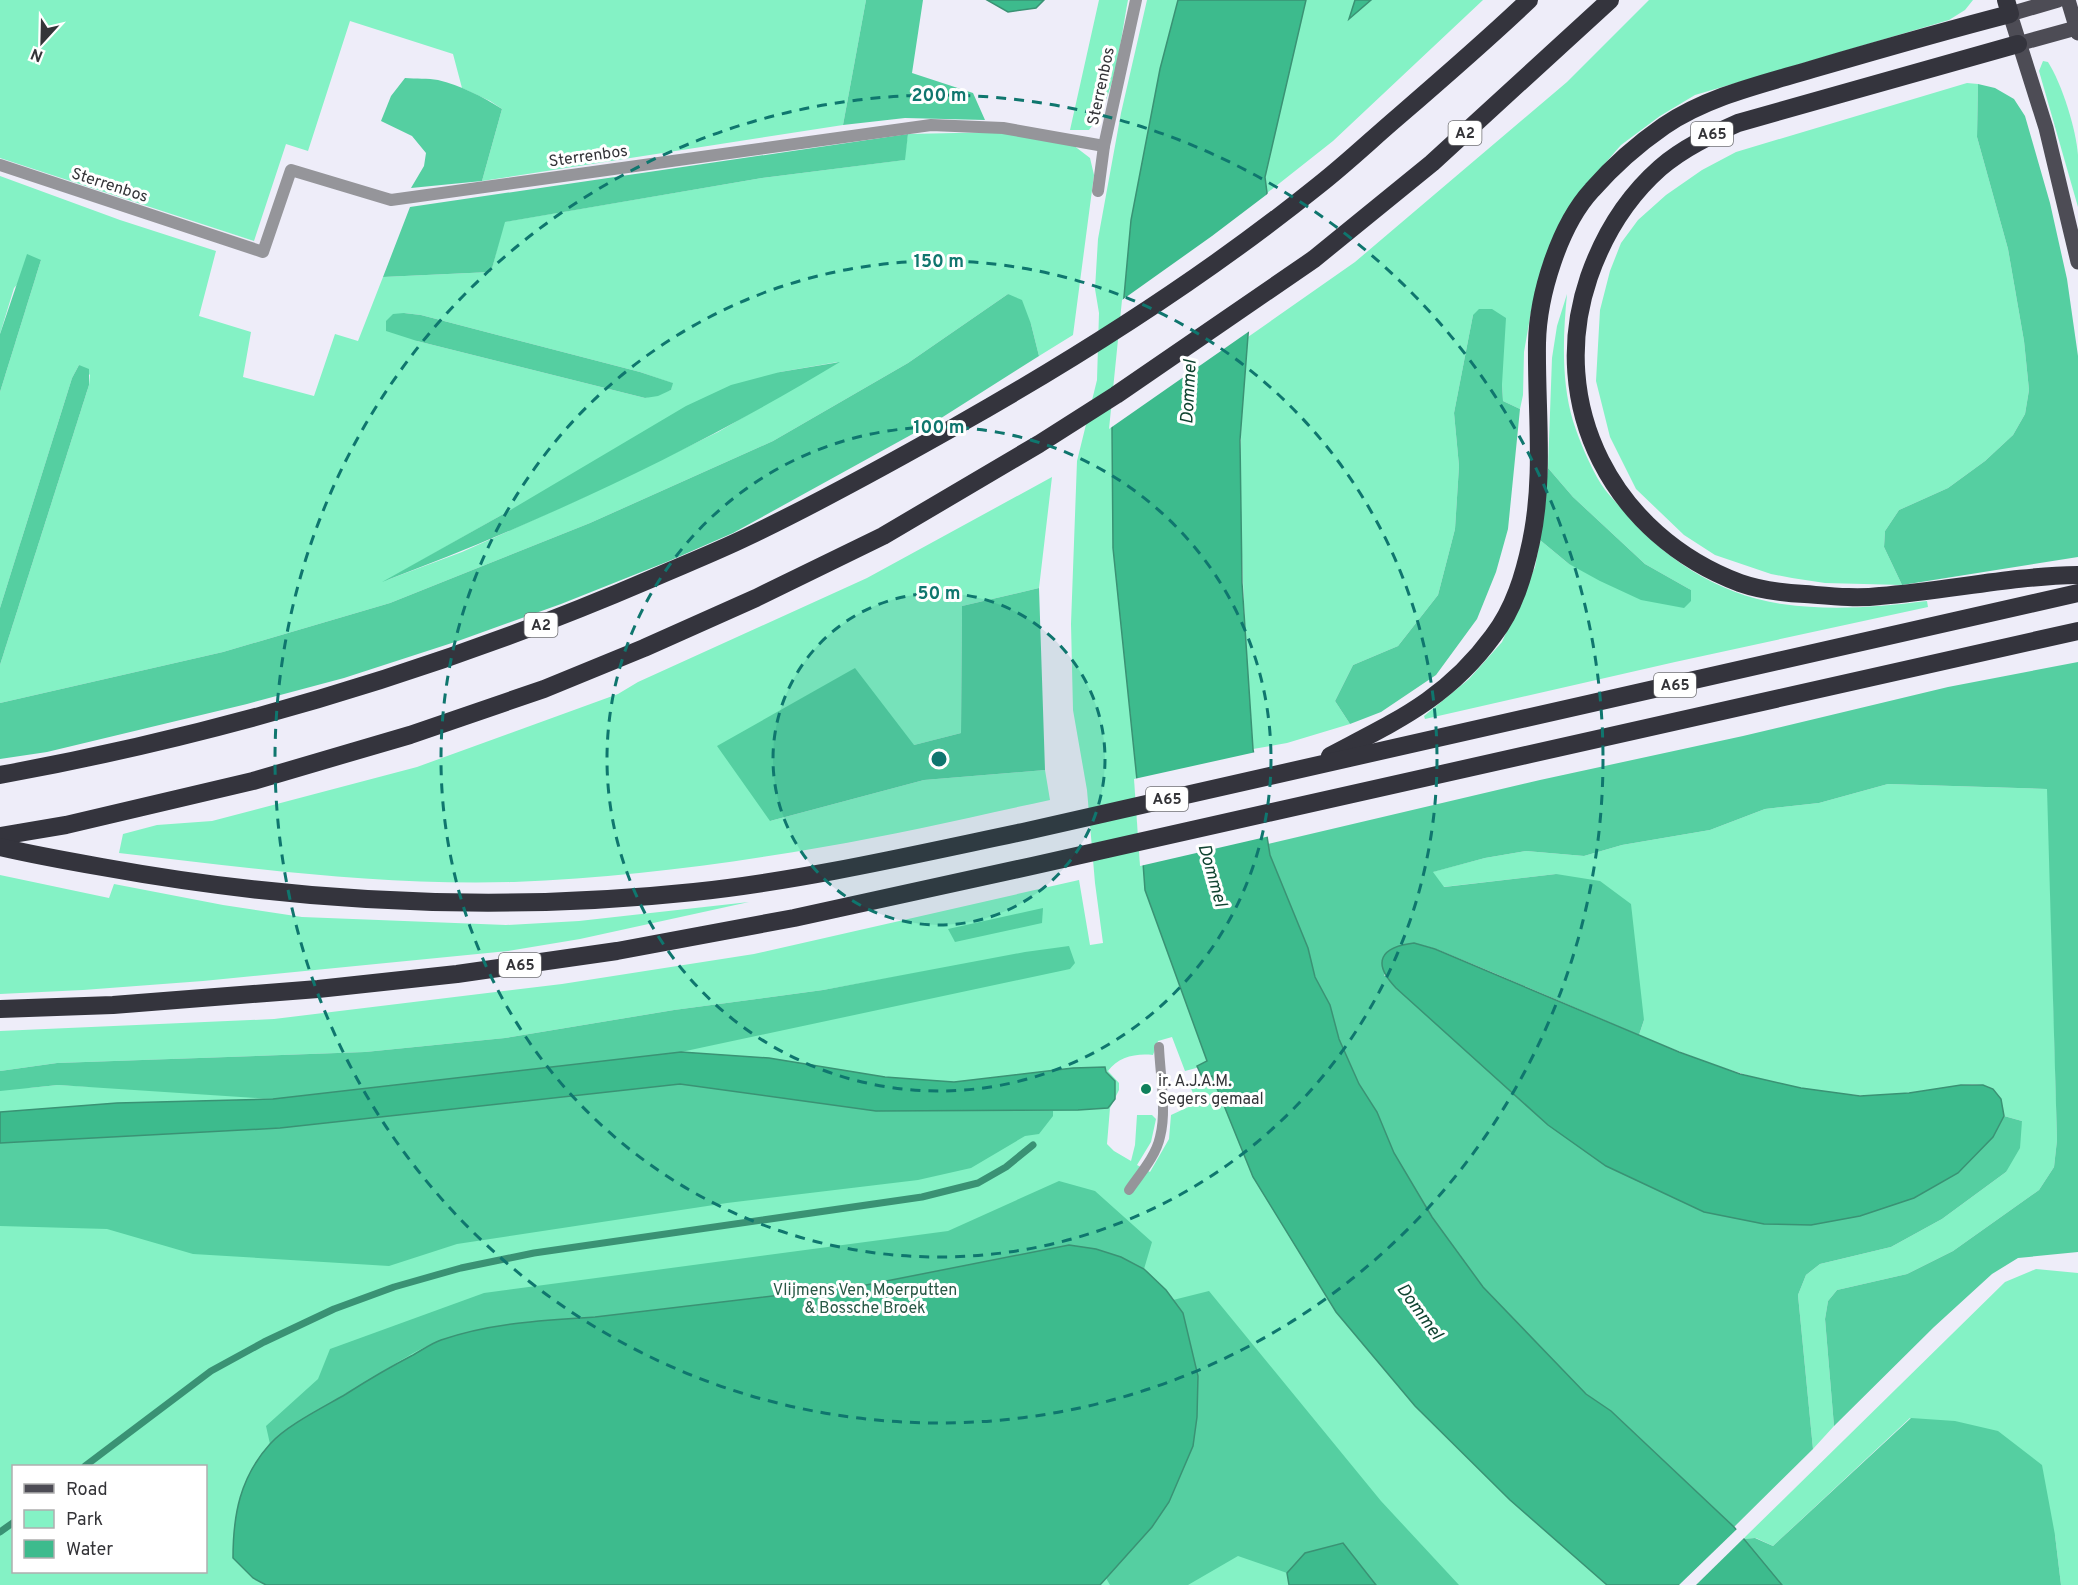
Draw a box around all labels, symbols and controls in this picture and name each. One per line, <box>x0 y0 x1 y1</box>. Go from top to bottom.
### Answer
north arrow <box>12 12 72 72</box>
text: N <box>28 43 46 65</box>
street label: Sterrenbos <box>1084 46 1120 127</box>
text: 200 m <box>911 85 967 108</box>
road number: A2 <box>1448 121 1482 145</box>
road number: A65 <box>1691 122 1733 146</box>
street label: Sterrenbos <box>548 142 629 172</box>
street label: Sterrenbos <box>69 164 150 208</box>
text: 150 m <box>914 251 964 274</box>
water label: Dommel <box>1176 358 1203 425</box>
text: 100 m <box>913 417 965 440</box>
text: 50 m <box>917 583 961 606</box>
road number: A2 <box>524 613 558 637</box>
road number: A65 <box>1654 673 1696 697</box>
centre of rings <box>929 749 949 769</box>
road number: A65 <box>1146 787 1188 811</box>
water label: Dommel <box>1192 841 1232 911</box>
road number: A65 <box>499 953 541 977</box>
place label: ir. A.J.A.M. Segers gemaal <box>1158 1072 1264 1110</box>
marker: ir. A.J.A.M. Segers gemaal <box>1139 1082 1153 1096</box>
water label: Dommel <box>1391 1279 1448 1346</box>
park label: Vlijmens Ven, Moerputten & Bossche Broek <box>773 1281 957 1319</box>
legend <box>12 1465 207 1573</box>
text: Road <box>66 1479 108 1502</box>
text: Park <box>66 1509 103 1532</box>
text: Water <box>66 1539 113 1562</box>

